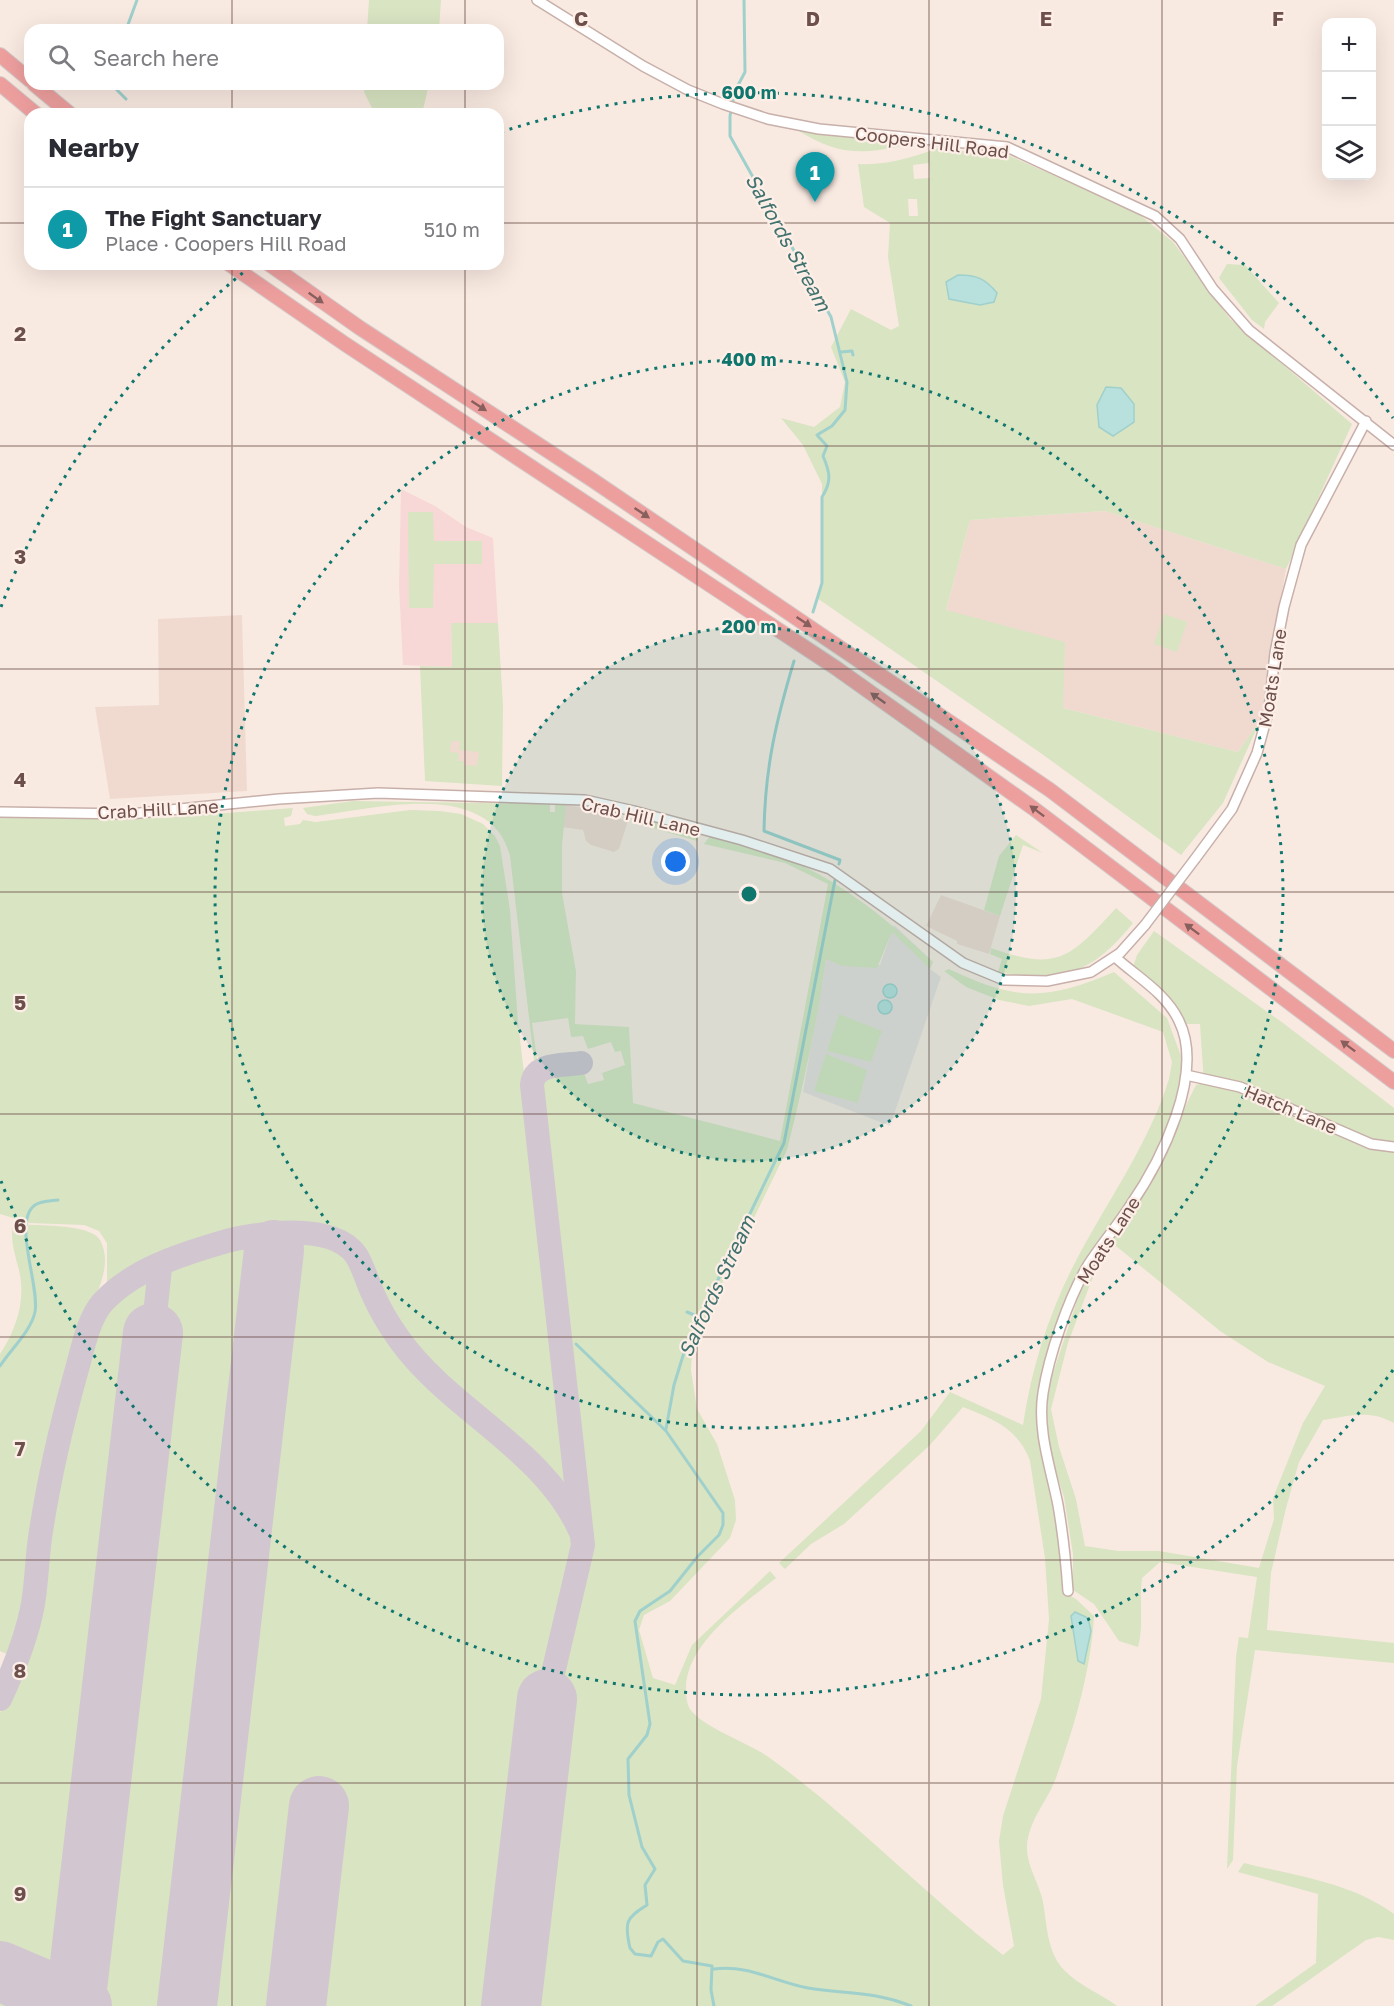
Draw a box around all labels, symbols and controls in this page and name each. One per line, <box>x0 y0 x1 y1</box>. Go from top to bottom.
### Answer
text: C <box>574 6 588 30</box>
text: D <box>806 6 820 30</box>
text: E <box>1040 6 1052 30</box>
text: F <box>1272 6 1284 30</box>
map controls <box>1322 18 1376 180</box>
button: + <box>1322 18 1376 72</box>
search box <box>24 24 504 90</box>
icon: search <box>45 41 78 74</box>
text: Search here <box>93 44 219 71</box>
button: − <box>1322 72 1376 126</box>
text: 600 m <box>721 81 777 103</box>
street label: Coopers Hill Road <box>854 122 1010 162</box>
button: layers <box>1322 126 1376 180</box>
text: Nearby <box>48 132 139 163</box>
pin: 1 <box>796 152 834 202</box>
water label: Salfords Stream <box>741 169 837 316</box>
text: The Fight Sanctuary <box>105 204 322 231</box>
text: 1 <box>62 217 73 241</box>
text: 510 m <box>424 217 480 241</box>
text: Place · Coopers Hill Road <box>105 231 347 255</box>
one-way arrow <box>308 292 324 304</box>
text: 2 <box>14 321 26 345</box>
text: 400 m <box>722 348 776 370</box>
one-way arrow <box>470 400 486 412</box>
one-way arrow <box>633 507 649 519</box>
text: 3 <box>14 544 26 568</box>
text: 200 m <box>722 615 776 637</box>
one-way arrow <box>795 616 812 627</box>
street label: Moats Lane <box>1253 627 1291 729</box>
one-way arrow <box>870 692 886 704</box>
text: 4 <box>14 767 26 791</box>
street label: Crab Hill Lane <box>579 792 703 840</box>
street label: Crab Hill Lane <box>97 795 219 823</box>
one-way arrow <box>1029 805 1044 817</box>
your location <box>661 847 690 876</box>
centre of rings <box>739 884 759 904</box>
one-way arrow <box>1184 923 1200 935</box>
text: 5 <box>14 990 26 1014</box>
one-way arrow <box>1340 1041 1355 1053</box>
street label: Hatch Lane <box>1241 1080 1341 1138</box>
street label: Moats Lane <box>1072 1192 1144 1288</box>
water label: Salfords Stream <box>673 1210 760 1361</box>
text: 6 <box>14 1213 26 1237</box>
text: 7 <box>15 1436 26 1460</box>
text: 8 <box>14 1658 26 1682</box>
text: 9 <box>14 1881 26 1905</box>

